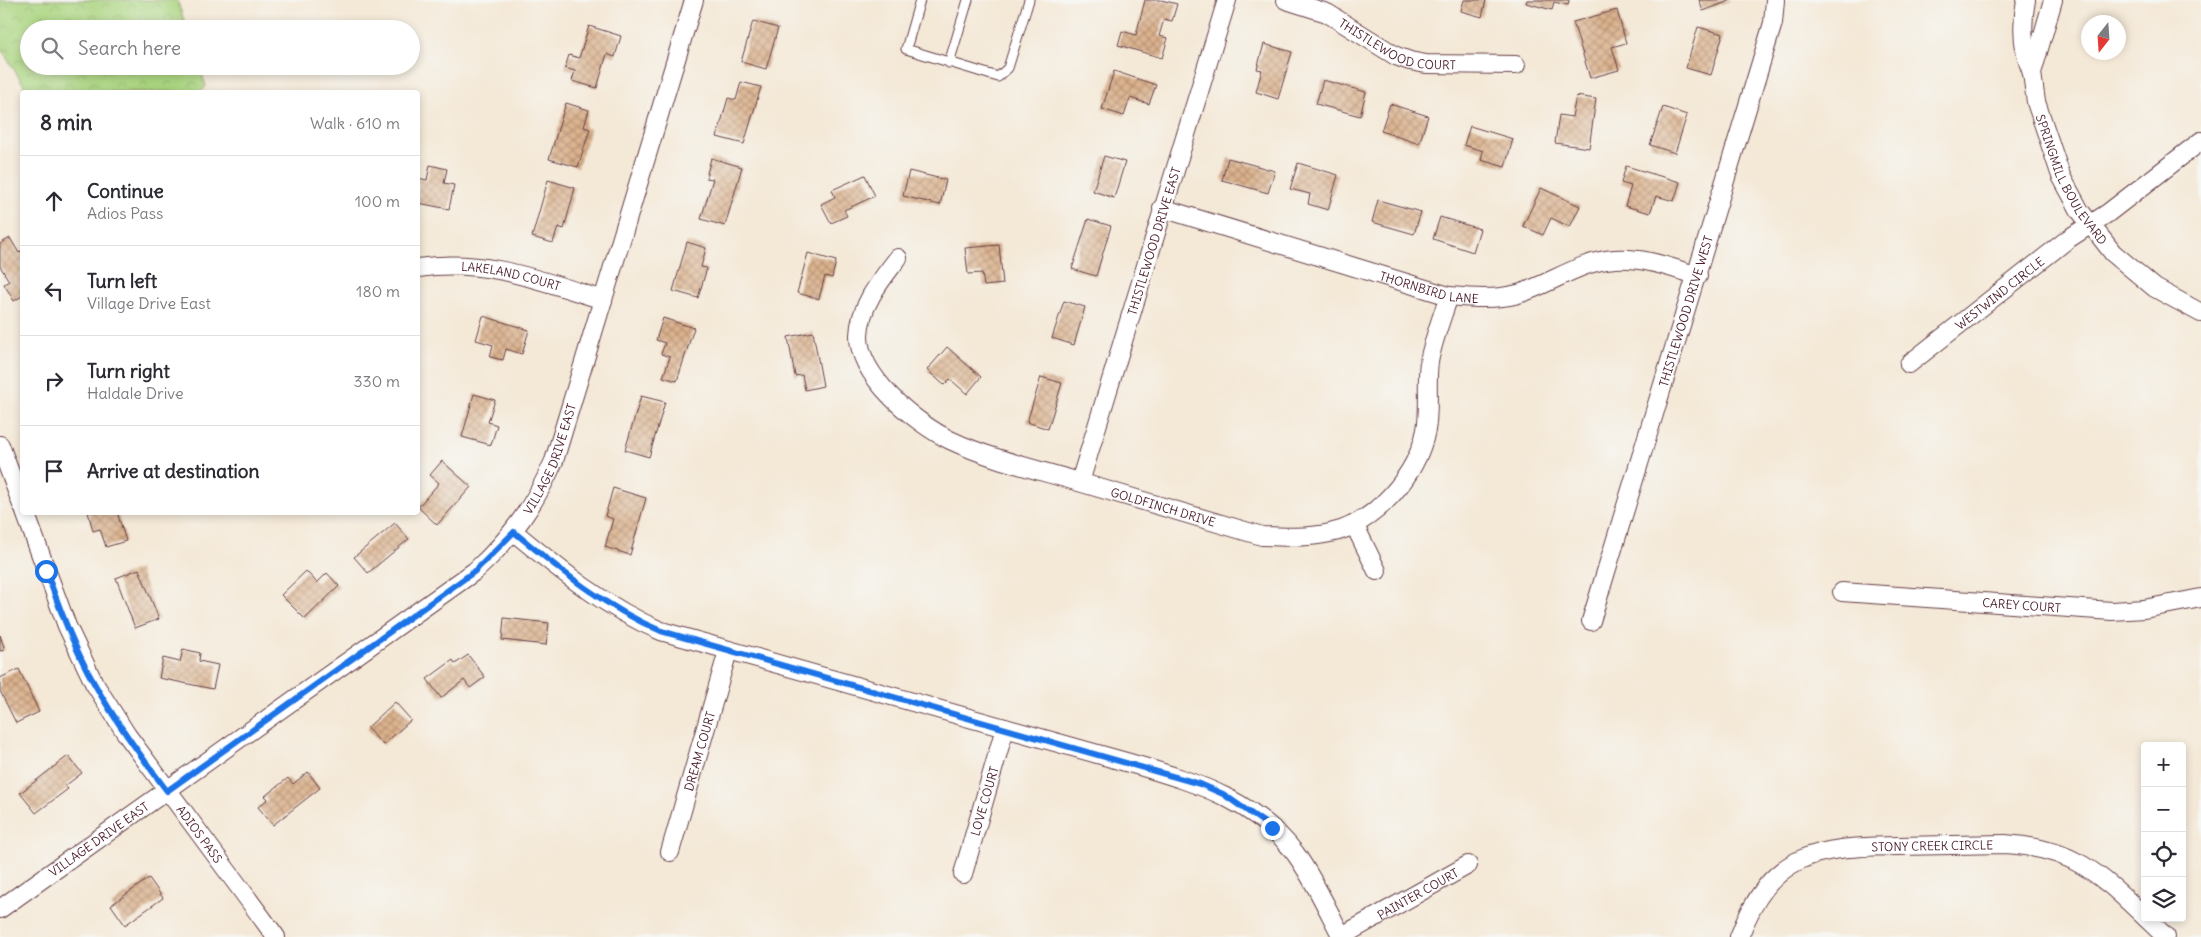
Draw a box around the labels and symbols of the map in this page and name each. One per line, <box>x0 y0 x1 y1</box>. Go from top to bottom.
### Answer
street label: THISTLEWOOD COURT <box>1336 15 1456 72</box>
north arrow <box>2081 15 2126 60</box>
street label: SPRINGMILL BOULEVARD <box>2033 112 2111 247</box>
street label: THISTLEWOOD DRIVE EAST <box>1124 165 1183 317</box>
street label: THISTLEWOOD DRIVE WEST <box>1655 234 1715 388</box>
street label: WESTWIND CIRCLE <box>1952 253 2047 332</box>
street label: LAKELAND COURT <box>461 258 562 293</box>
street label: THORNBIRD LANE <box>1378 268 1479 305</box>
street label: VILLAGE DRIVE EAST <box>520 402 579 517</box>
street label: GOLDFINCH DRIVE <box>1109 484 1217 529</box>
route start <box>35 560 58 583</box>
street label: CAREY COURT <box>1982 594 2061 615</box>
street label: DREAM COURT <box>680 709 718 793</box>
street label: LOVE COURT <box>967 765 1001 837</box>
street label: VILLAGE DRIVE EAST <box>46 798 151 879</box>
street label: ADIOS PASS <box>174 802 226 866</box>
route end <box>1261 817 1284 840</box>
street label: STONY CREEK CIRCLE <box>1871 837 1993 854</box>
street label: PAINTER COURT <box>1374 865 1461 922</box>

